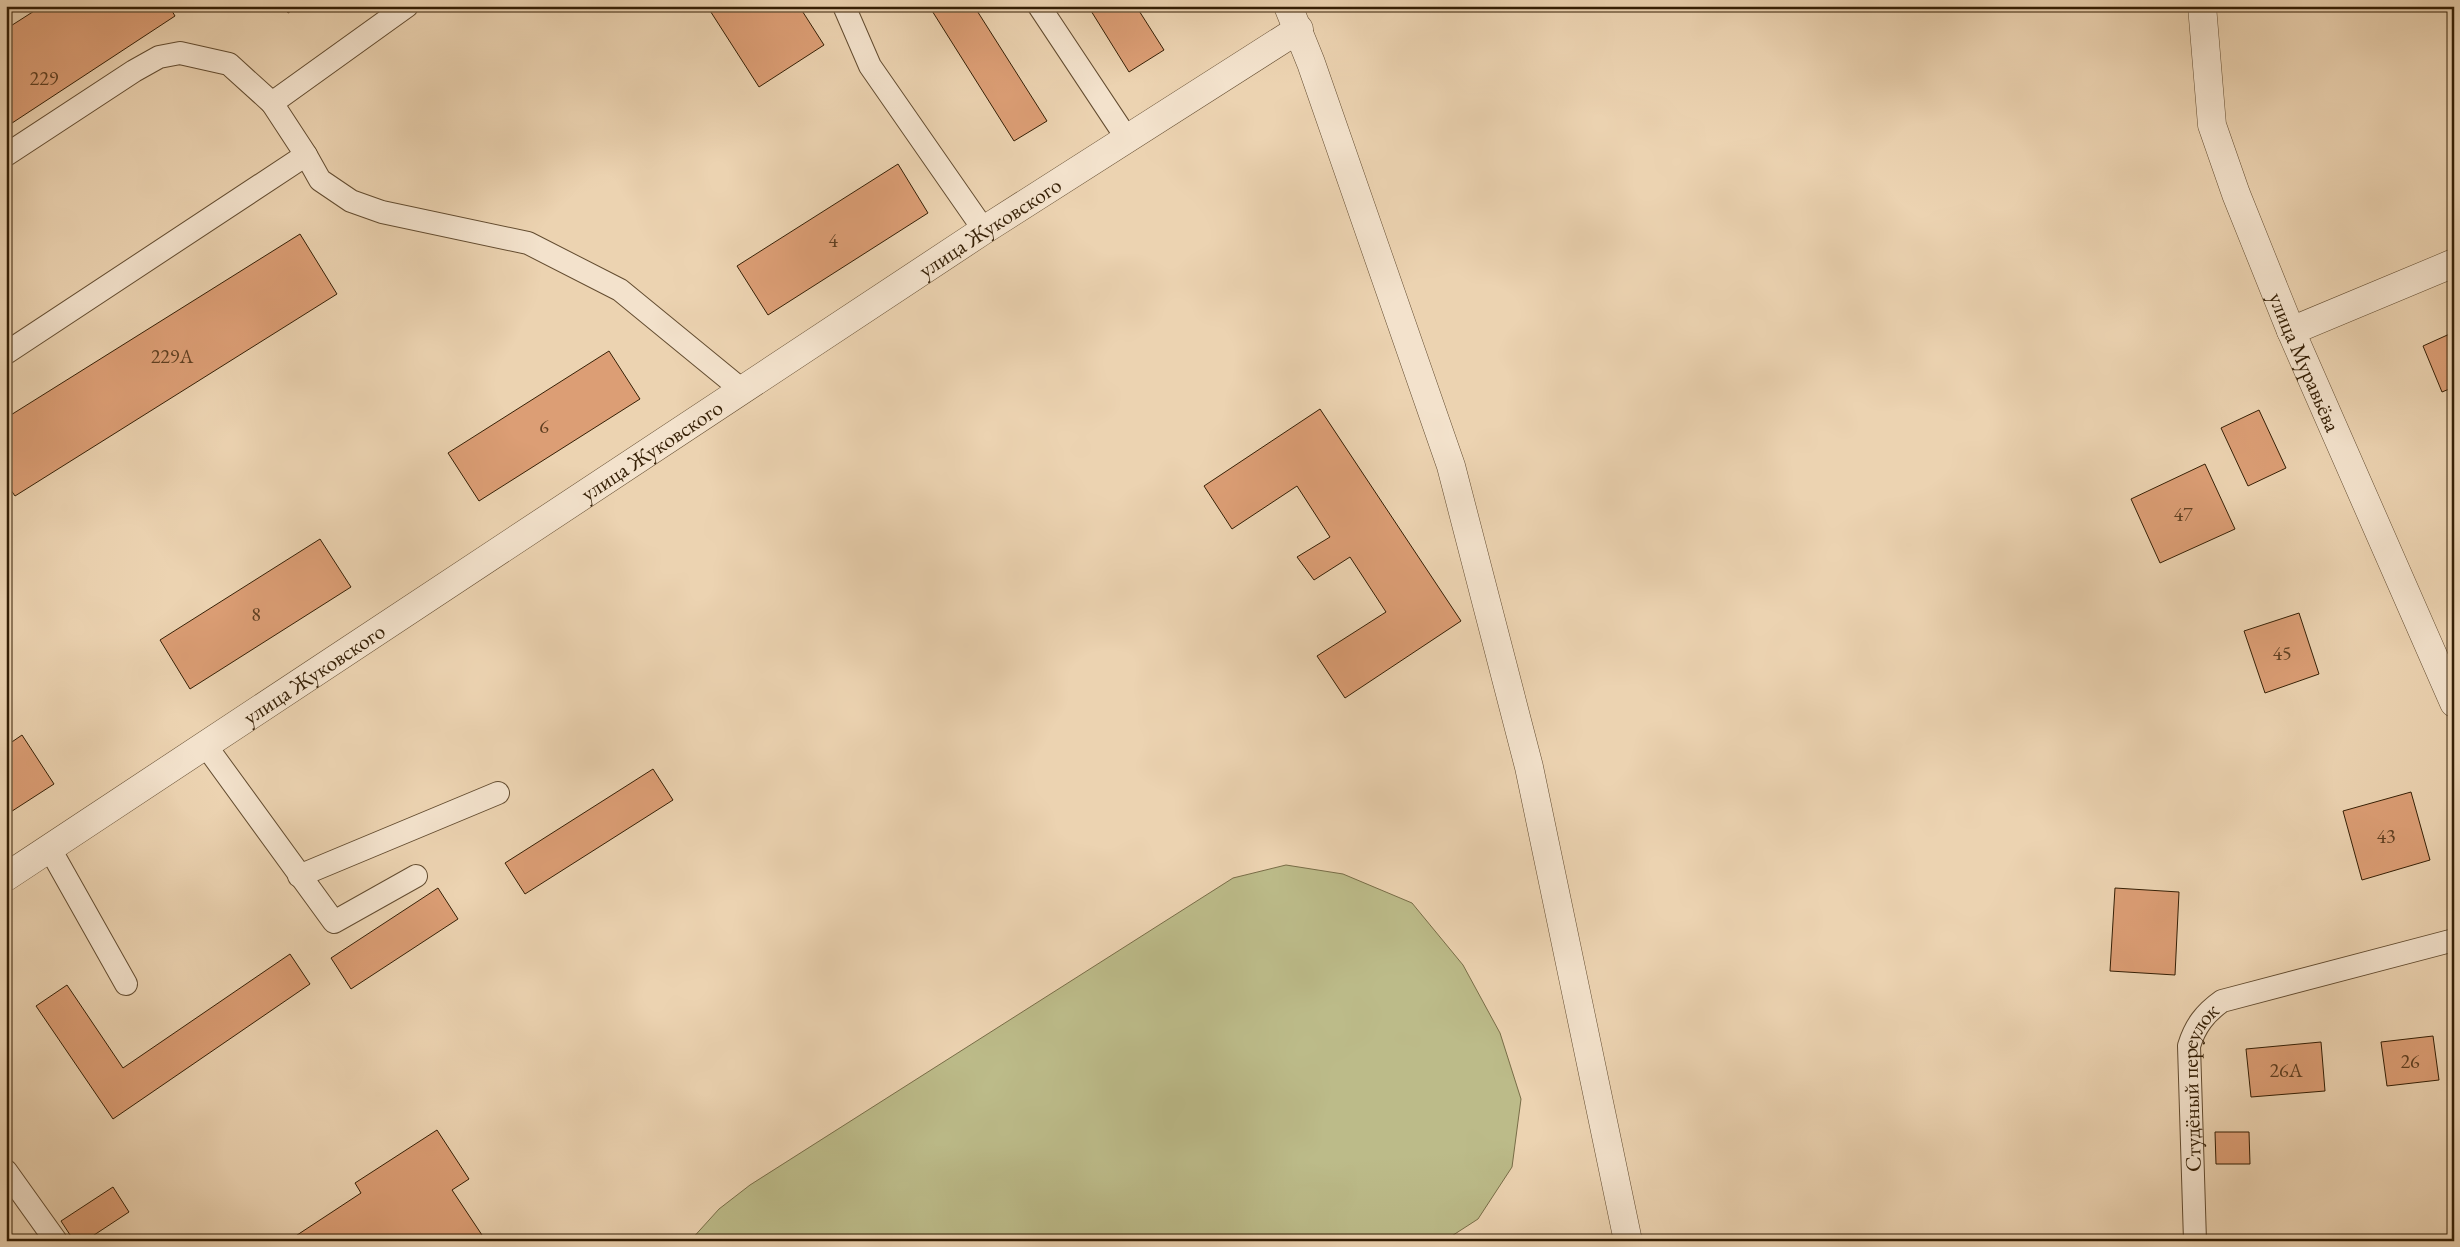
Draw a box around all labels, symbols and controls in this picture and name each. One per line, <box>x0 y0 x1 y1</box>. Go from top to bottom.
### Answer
house number: 229 <box>30 65 59 91</box>
street label: улица Жуковского <box>913 170 1067 284</box>
house number: 4 <box>828 227 838 253</box>
street label: улица Муравьёва <box>2262 288 2348 436</box>
house number: 229А <box>151 343 193 369</box>
street label: улица Жуковского <box>575 392 728 507</box>
house number: 6 <box>539 413 549 439</box>
house number: 47 <box>2173 501 2193 527</box>
house number: 8 <box>251 601 261 627</box>
street label: улица Жуковского <box>237 616 391 731</box>
house number: 45 <box>2272 640 2292 666</box>
house number: 43 <box>2376 823 2396 849</box>
street label: Студёный переулок <box>2175 995 2225 1173</box>
house number: 26 <box>2400 1048 2420 1074</box>
house number: 26А <box>2269 1057 2303 1083</box>

